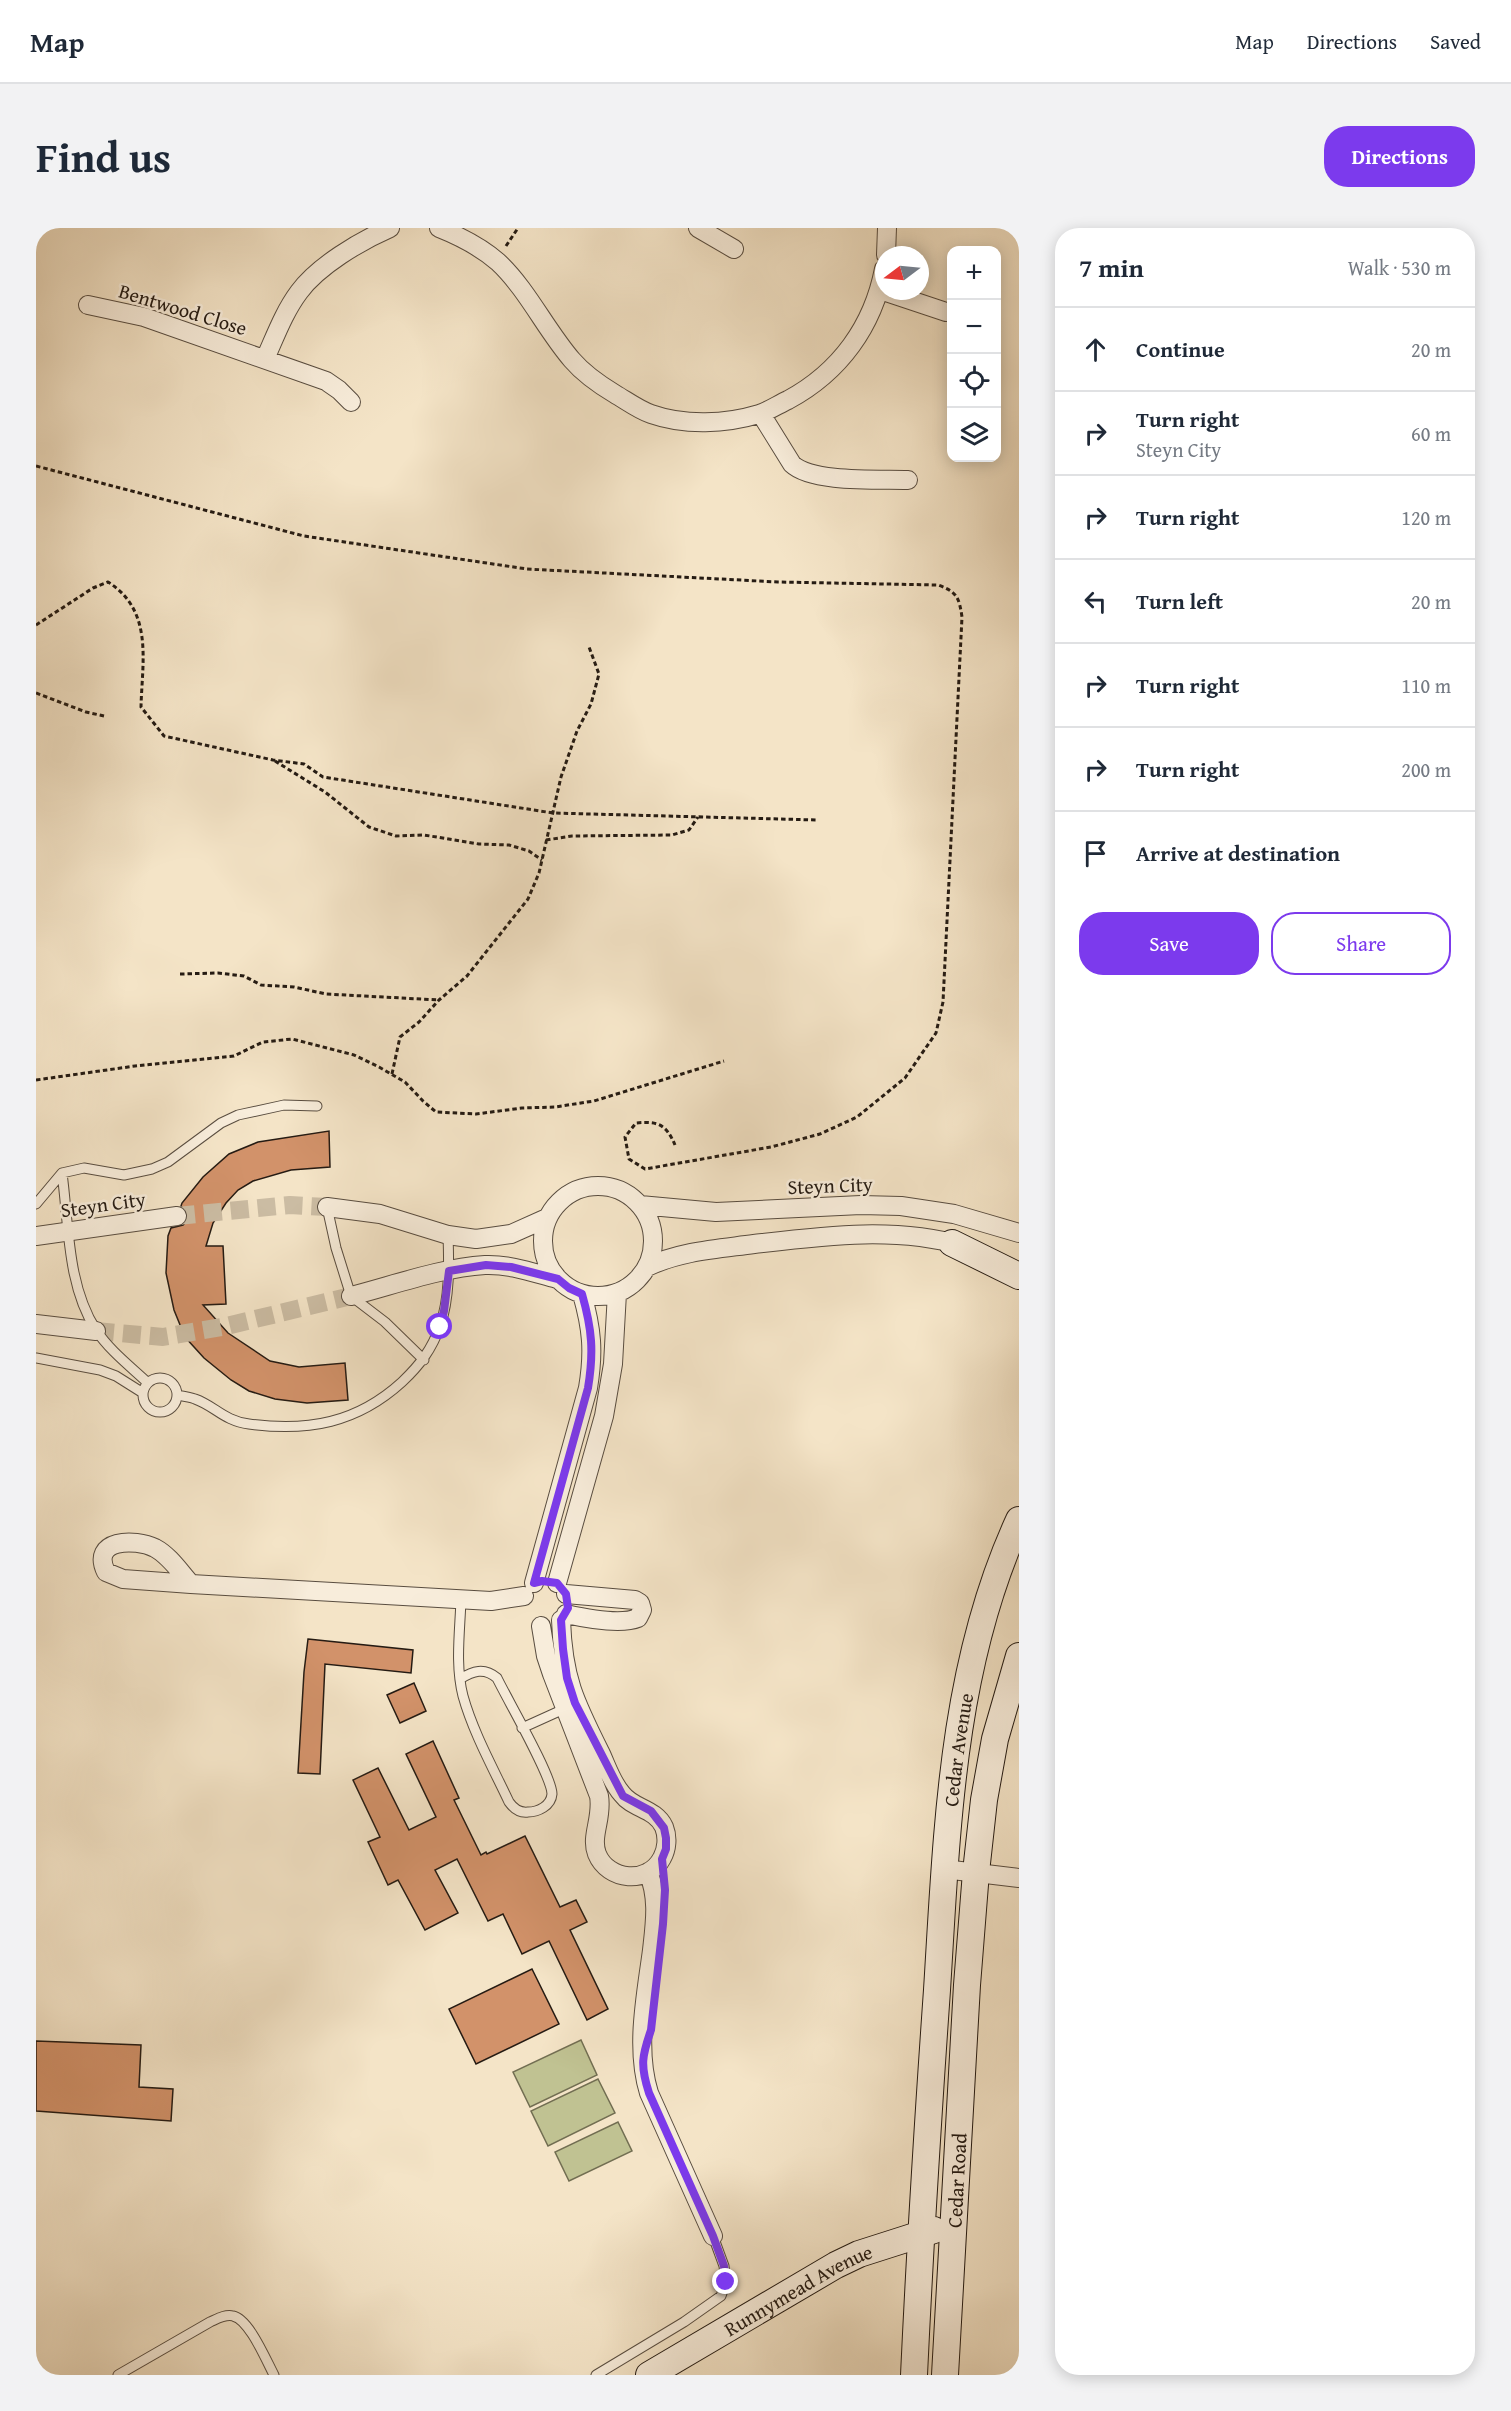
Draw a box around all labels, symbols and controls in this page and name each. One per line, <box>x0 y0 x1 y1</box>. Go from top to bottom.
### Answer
text: Map <box>30 21 84 62</box>
text: Map <box>1235 26 1274 57</box>
text: Directions <box>1307 26 1397 57</box>
text: Saved <box>1430 26 1481 57</box>
text: Find us <box>36 126 171 187</box>
button: Directions <box>1324 126 1475 187</box>
north arrow <box>875 246 929 300</box>
map controls <box>947 246 1001 462</box>
button: + <box>947 246 1001 300</box>
text: 7 min <box>1079 248 1144 287</box>
text: Walk · 530 m <box>1348 253 1451 282</box>
street label: Bentwood Close <box>115 276 251 342</box>
button: − <box>947 300 1001 354</box>
icon: ahead <box>1079 333 1112 366</box>
text: Continue <box>1136 333 1225 365</box>
text: 20 m <box>1411 335 1451 364</box>
button: locate <box>947 354 1001 408</box>
text: Turn right <box>1136 403 1239 435</box>
button: layers <box>947 408 1001 462</box>
icon: right <box>1079 417 1112 450</box>
text: 60 m <box>1411 419 1451 448</box>
text: Steyn City <box>1136 435 1221 464</box>
icon: right <box>1079 501 1112 534</box>
text: Turn right <box>1136 501 1239 533</box>
text: 120 m <box>1401 503 1451 532</box>
icon: left <box>1079 585 1112 618</box>
text: Turn left <box>1136 585 1223 617</box>
text: 20 m <box>1411 587 1451 616</box>
icon: right <box>1079 669 1112 702</box>
text: Turn right <box>1136 669 1239 701</box>
text: 110 m <box>1401 671 1451 700</box>
icon: right <box>1079 753 1112 786</box>
text: Turn right <box>1136 753 1239 785</box>
text: 200 m <box>1401 755 1451 784</box>
icon: arrive <box>1079 837 1112 870</box>
text: Arrive at destination <box>1136 837 1340 869</box>
button: Save <box>1079 912 1259 975</box>
button: Share <box>1271 912 1451 975</box>
street label: Steyn City <box>787 1169 873 1201</box>
street label: Steyn City <box>59 1184 147 1224</box>
route start <box>426 1313 452 1339</box>
street label: Cedar Avenue <box>935 1690 980 1808</box>
street label: Cedar Road <box>939 2132 973 2229</box>
street label: Runnymead Avenue <box>718 2236 876 2343</box>
route end <box>712 2268 738 2294</box>

